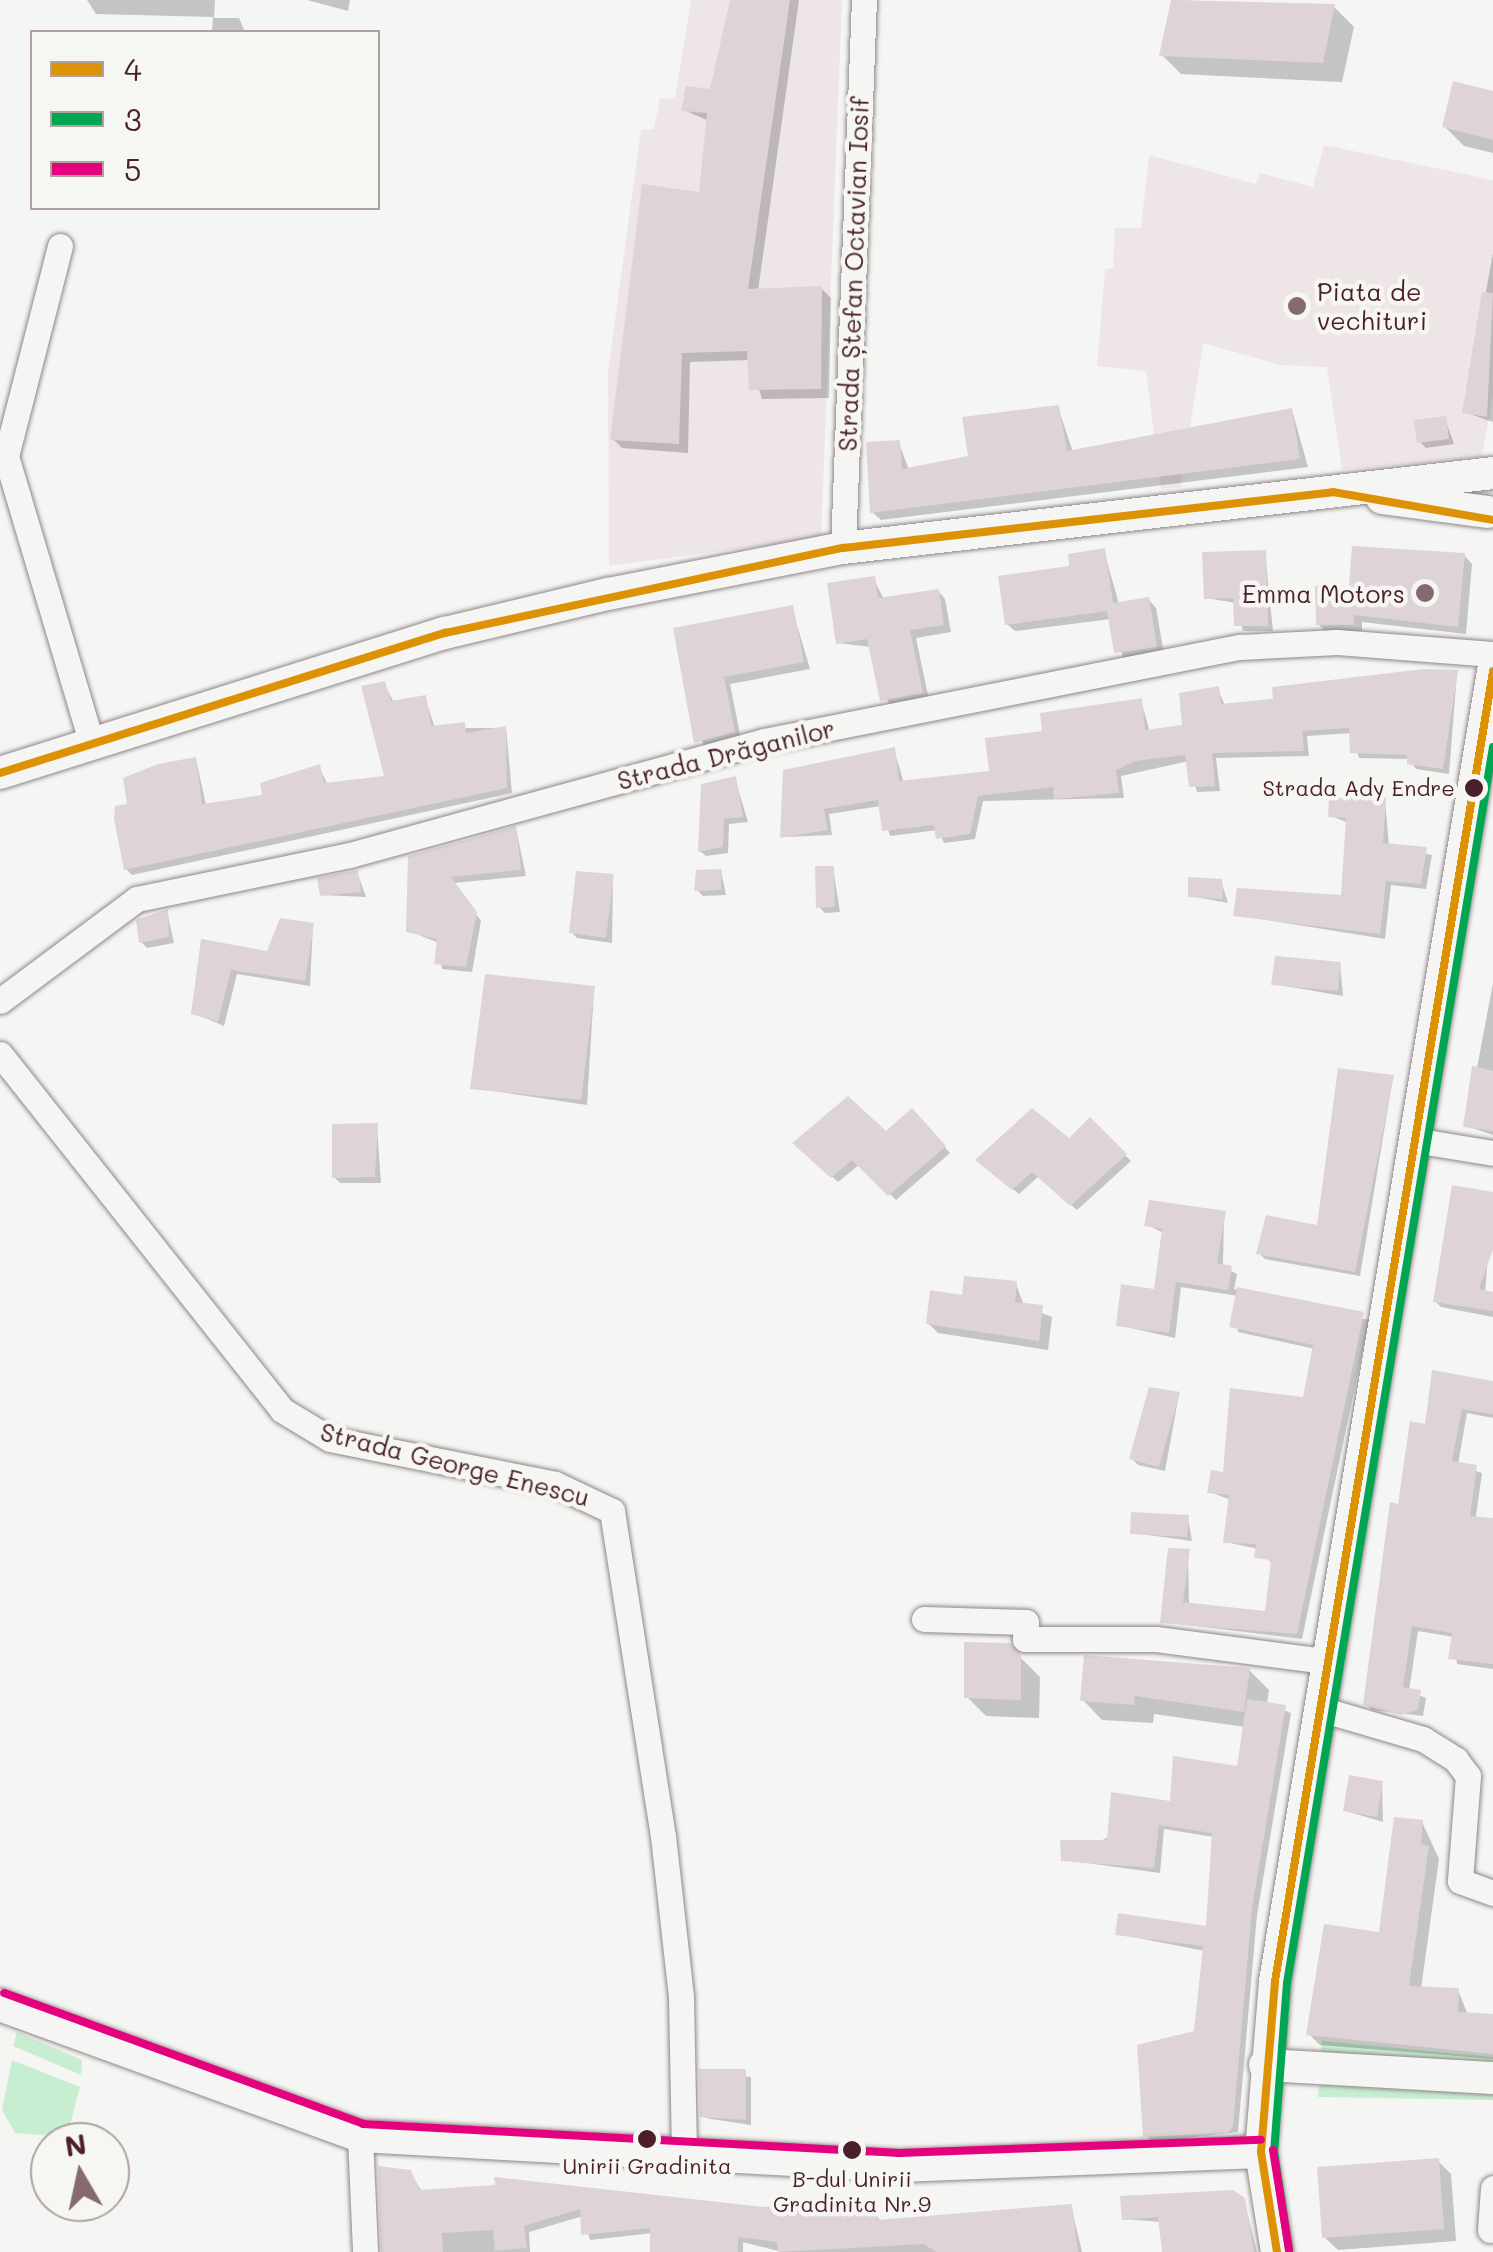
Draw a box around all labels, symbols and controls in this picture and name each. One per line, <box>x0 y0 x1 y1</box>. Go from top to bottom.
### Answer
legend <box>30 30 380 210</box>
text: 4 <box>124 49 142 89</box>
street label: Strada Ștefan Octavian Iosif <box>832 96 874 452</box>
text: 3 <box>124 99 142 139</box>
text: 5 <box>124 149 142 189</box>
place label: Piata de vechituri <box>1317 277 1427 336</box>
marker: Piata de vechituri <box>1286 295 1308 317</box>
place label: Emma Motors <box>1242 578 1405 608</box>
marker: Emma Motors <box>1414 582 1436 604</box>
street label: Strada Drăganilor <box>614 712 838 796</box>
place label: Strada Ady Endre <box>1262 775 1455 801</box>
marker: Strada Ady Endre <box>1464 778 1484 798</box>
street label: Strada George Enescu <box>317 1416 593 1512</box>
north arrow <box>30 2122 130 2222</box>
text: N <box>62 2125 89 2164</box>
marker: Unirii Gradinita <box>637 2129 657 2149</box>
marker: B-dul Unirii Gradinita Nr.9 <box>842 2140 862 2160</box>
place label: Unirii Gradinita <box>562 2153 732 2179</box>
place label: B-dul Unirii Gradinita Nr.9 <box>773 2165 931 2216</box>

